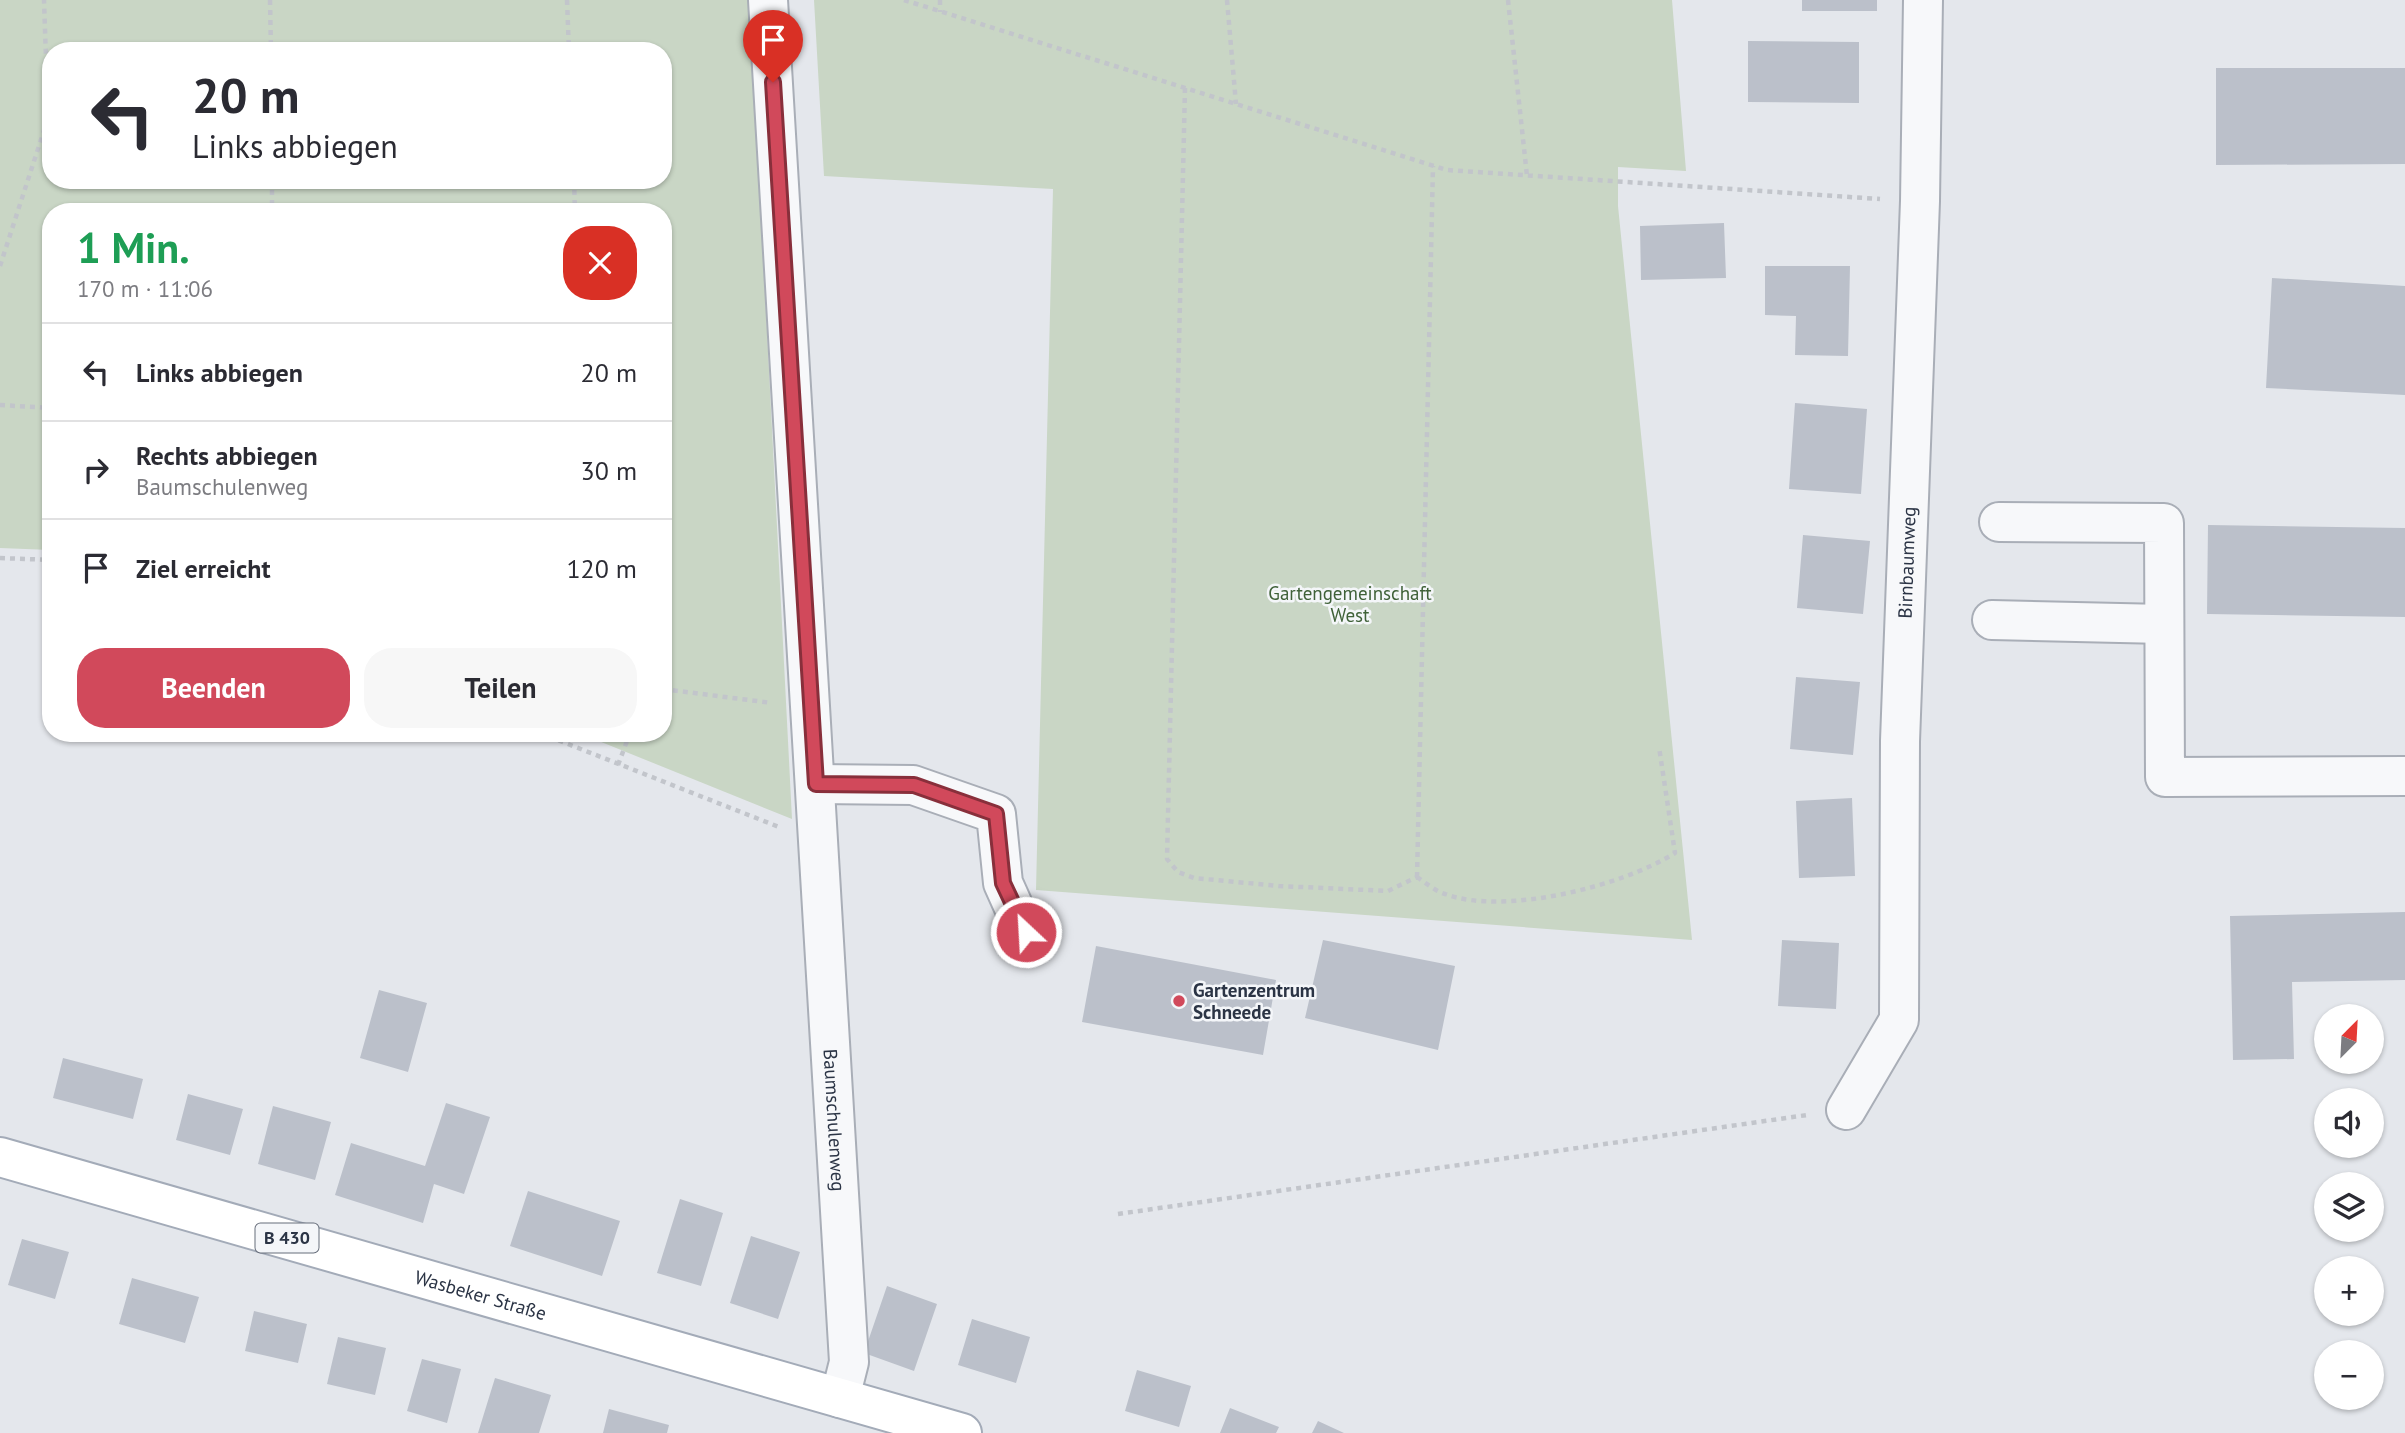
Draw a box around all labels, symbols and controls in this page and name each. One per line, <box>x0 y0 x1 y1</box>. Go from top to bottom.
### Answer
pin <box>743 10 803 82</box>
icon: arrive <box>754 21 792 59</box>
text: 20 m <box>192 63 299 127</box>
icon: left <box>77 70 168 161</box>
text: Links abbiegen <box>192 125 398 167</box>
text: 1 Min. <box>77 220 190 275</box>
button: close <box>563 226 637 300</box>
text: 170 m · 11:06 <box>77 274 213 303</box>
icon: left <box>77 353 115 391</box>
text: Links abbiegen <box>136 356 303 389</box>
text: 20 m <box>581 356 637 389</box>
text: Rechts abbiegen <box>136 439 318 472</box>
icon: right <box>77 451 115 489</box>
text: 30 m <box>581 454 637 487</box>
text: Baumschulenweg <box>136 472 308 501</box>
street label: Birnbaumweg <box>1893 506 1921 619</box>
icon: arrive <box>77 549 115 587</box>
text: Ziel erreicht <box>136 552 271 585</box>
text: 120 m <box>566 552 637 585</box>
park label: Gartengemeinschaft West <box>1268 581 1432 627</box>
button: Beenden <box>77 648 350 728</box>
button: Teilen <box>364 648 637 728</box>
position arrow <box>989 895 1063 969</box>
place label: Gartenzentrum Schneede <box>1193 978 1315 1024</box>
marker: Gartenzentrum Schneede <box>1171 993 1187 1009</box>
north arrow <box>2314 1004 2384 1074</box>
map controls <box>2314 1004 2384 1410</box>
street label: Baumschulenweg <box>818 1048 851 1192</box>
button: sound <box>2314 1088 2384 1158</box>
button: layers <box>2314 1172 2384 1242</box>
road number: B 430 <box>256 1224 318 1252</box>
button: + <box>2314 1256 2384 1326</box>
street label: Wasbeker Straße <box>412 1265 549 1325</box>
button: − <box>2314 1340 2384 1410</box>

